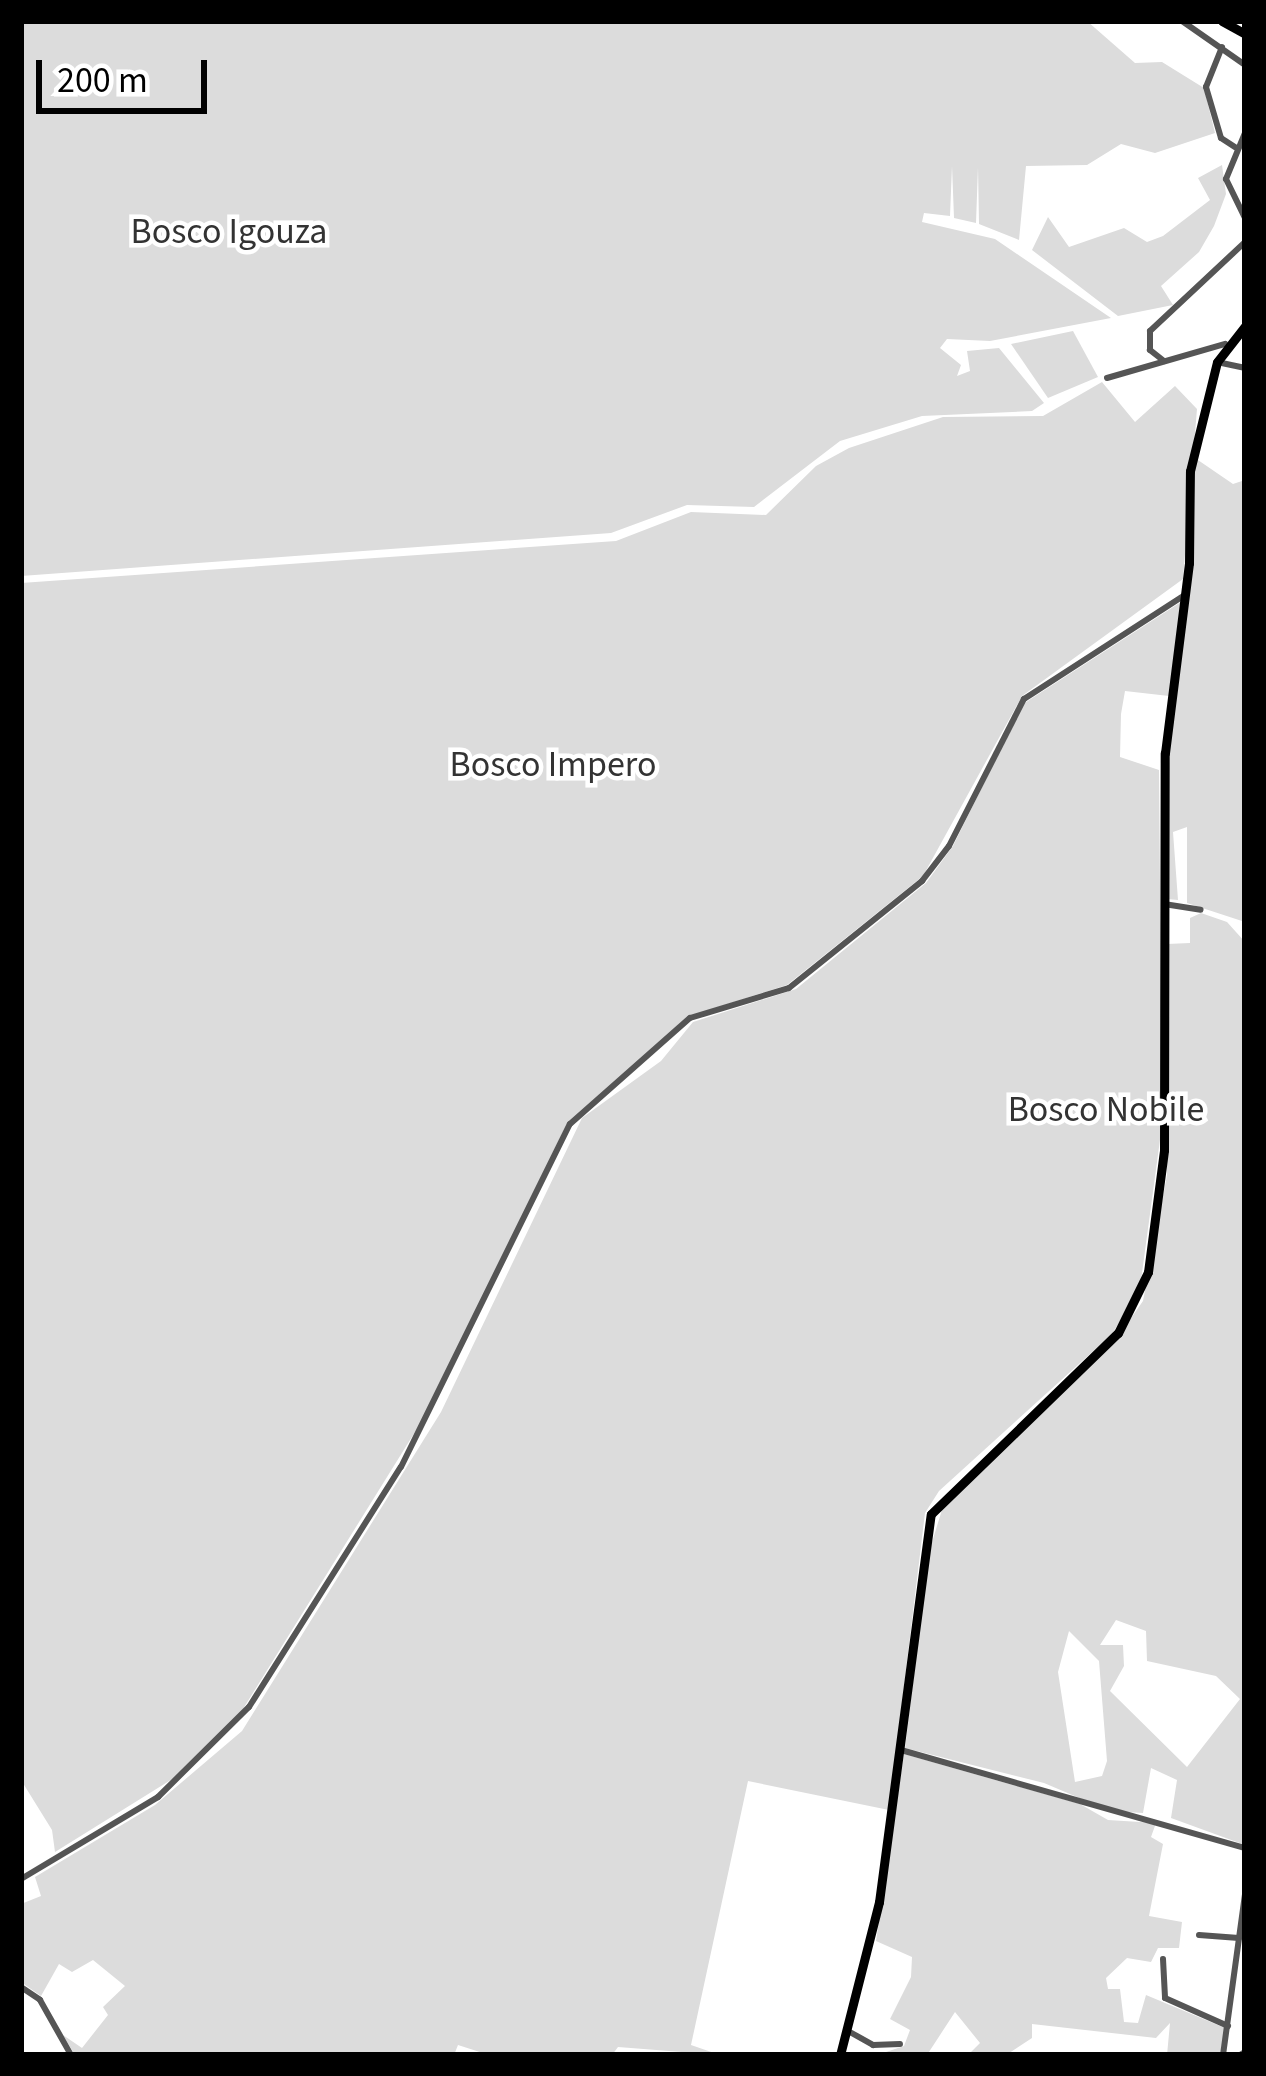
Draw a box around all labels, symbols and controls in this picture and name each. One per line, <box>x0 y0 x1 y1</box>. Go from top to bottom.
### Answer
scale bar <box>42 36 213 110</box>
text: 200 m <box>57 55 148 106</box>
park label: Bosco Igouza <box>131 210 327 254</box>
park label: Bosco Impero <box>450 743 656 787</box>
park label: Bosco Nobile <box>1008 1088 1204 1132</box>

